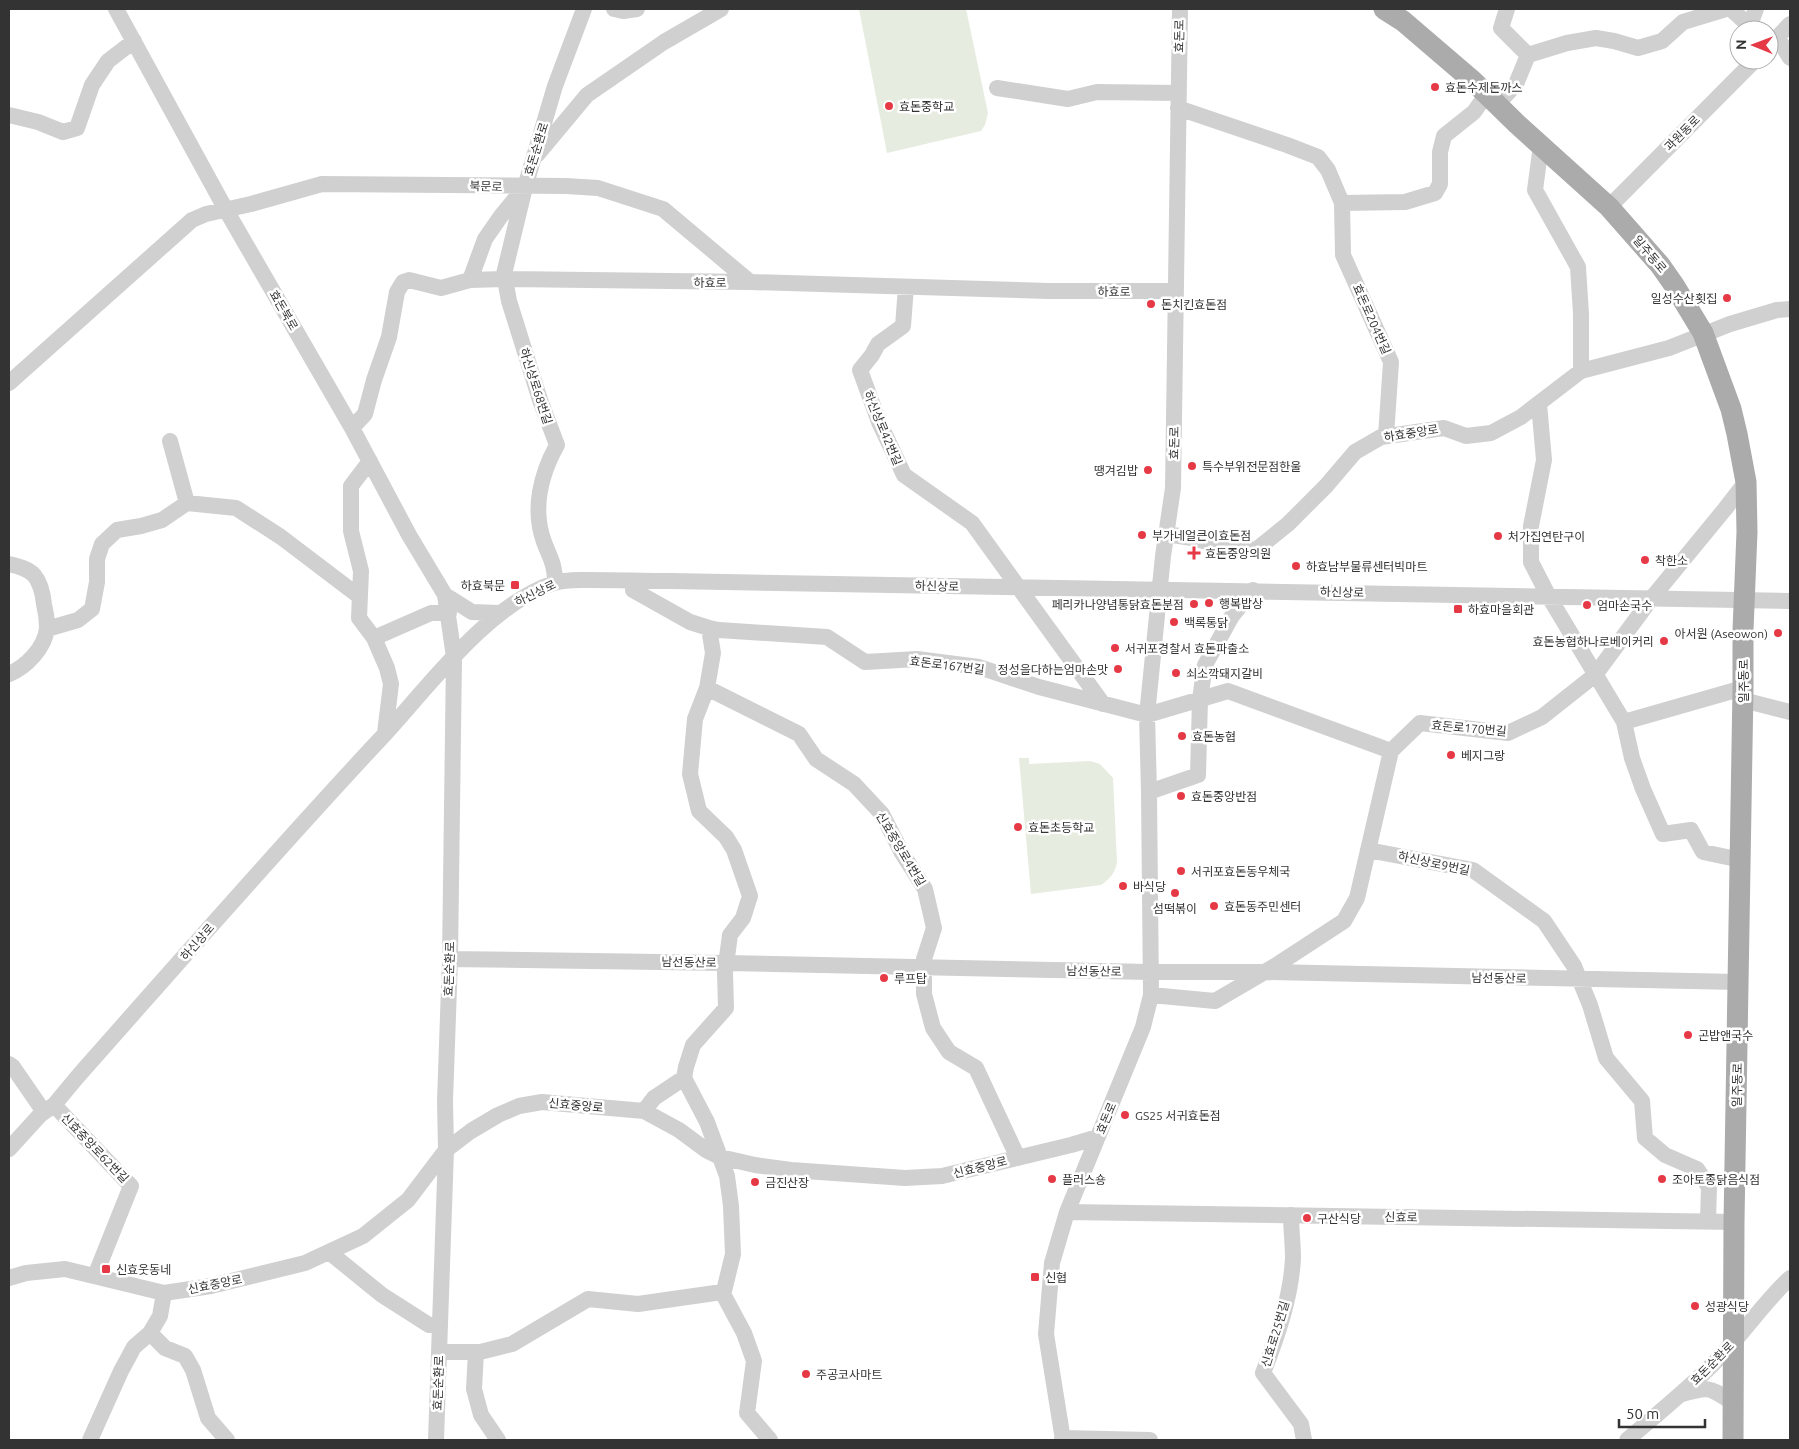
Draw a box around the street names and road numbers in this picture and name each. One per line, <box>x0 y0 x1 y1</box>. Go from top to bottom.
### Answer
street label: 효돈로 <box>1172 19 1186 53</box>
street label: 과원동로 <box>1662 113 1702 153</box>
street label: 효돈순환로 <box>522 121 550 177</box>
street label: 북문로 <box>469 179 503 193</box>
street label: 일주동로 <box>1631 233 1669 275</box>
street label: 하효로 <box>693 276 727 289</box>
street label: 효돈로204번길 <box>1351 282 1393 356</box>
street label: 하효로 <box>1097 285 1131 298</box>
street label: 효돈북로 <box>267 288 301 332</box>
street label: 하신상로68번길 <box>517 346 555 426</box>
street label: 하신상로42번길 <box>861 389 905 467</box>
street label: 하효중앙로 <box>1383 422 1439 444</box>
street label: 효돈로 <box>1167 426 1181 460</box>
street label: 하신상로 <box>512 577 558 609</box>
street label: 하신상로 <box>915 579 959 593</box>
street label: 하신상로 <box>1320 585 1364 599</box>
street label: 효돈로167번길 <box>909 654 985 676</box>
street label: 일주동로 <box>1737 659 1750 703</box>
street label: 효돈로170번길 <box>1431 718 1507 738</box>
street label: 신효중앙로4번길 <box>874 810 928 888</box>
street label: 하신상로9번길 <box>1397 849 1471 877</box>
street label: 하신상로 <box>178 921 216 963</box>
street label: 효돈순환로 <box>442 941 456 997</box>
street label: 남선동산로 <box>661 955 717 969</box>
street label: 남선동산로 <box>1066 964 1122 978</box>
street label: 남선동산로 <box>1471 971 1527 985</box>
street label: 일주동로 <box>1730 1063 1744 1107</box>
street label: 신효중앙로 <box>548 1096 604 1114</box>
street label: 효돈로 <box>1094 1100 1118 1136</box>
street label: 신효중앙로62번길 <box>59 1111 131 1185</box>
street label: 신효중앙로 <box>952 1154 1008 1180</box>
street label: 신효로 <box>1384 1210 1418 1224</box>
street label: 신효중앙로 <box>187 1272 243 1296</box>
street label: 신효로25번길 <box>1259 1299 1291 1369</box>
street label: 효돈순환로 <box>1688 1339 1736 1387</box>
street label: 효돈순환로 <box>431 1355 445 1411</box>

